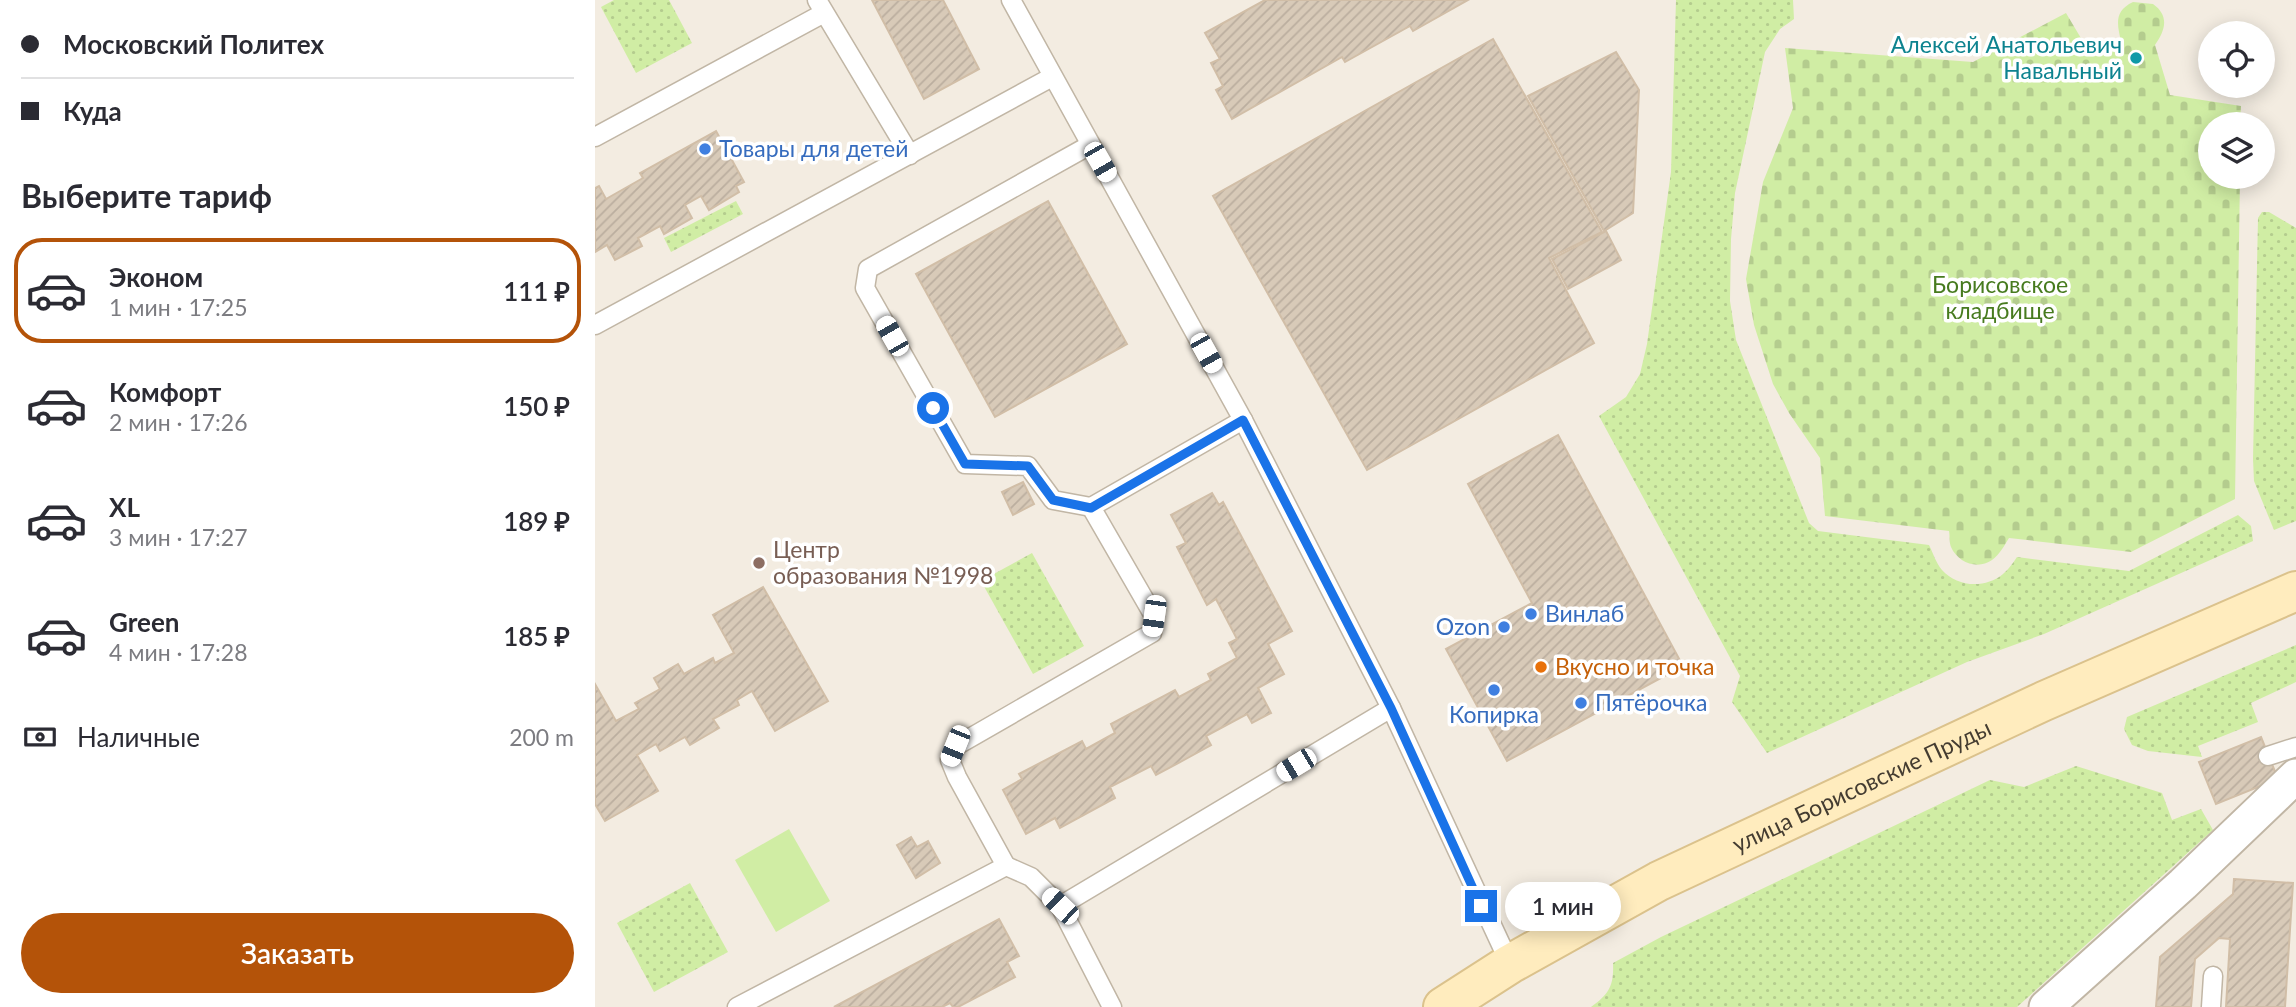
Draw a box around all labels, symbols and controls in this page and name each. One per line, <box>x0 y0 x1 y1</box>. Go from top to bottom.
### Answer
map controls <box>2198 21 2275 189</box>
button: locate <box>2198 21 2275 98</box>
text: Московский Политех <box>63 28 324 60</box>
place label: Алексей Анатольевич Навальный <box>1891 30 2122 84</box>
marker: Алексей Анатольевич Навальный <box>2128 50 2144 66</box>
text: Куда <box>63 95 122 127</box>
button: layers <box>2198 112 2275 189</box>
place label: Товары для детей <box>719 134 908 162</box>
car <box>1081 139 1120 185</box>
marker: Товары для детей <box>697 141 713 157</box>
text: Выберите тариф <box>21 176 272 215</box>
icon: car <box>25 259 88 322</box>
text: Эконом <box>109 261 203 293</box>
park label: Борисовское кладбище <box>1932 270 2068 324</box>
text: 111 ₽ <box>503 275 570 307</box>
text: 1 мин · 17:25 <box>109 293 248 321</box>
car <box>873 313 912 359</box>
car <box>1187 330 1226 376</box>
icon: car <box>25 374 88 437</box>
text: Комфорт <box>109 376 221 408</box>
text: 150 ₽ <box>503 390 570 422</box>
route start <box>917 392 949 424</box>
text: 2 мин · 17:26 <box>109 408 248 436</box>
icon: car <box>25 489 88 552</box>
text: XL <box>109 491 140 523</box>
text: 189 ₽ <box>503 505 570 537</box>
text: 3 мин · 17:27 <box>109 523 248 551</box>
place label: Центр образования №1998 <box>773 535 993 589</box>
marker: Центр образования №1998 <box>751 555 767 571</box>
car <box>1141 594 1168 638</box>
place label: Винлаб <box>1545 599 1624 627</box>
icon: car <box>25 604 88 667</box>
text: Green <box>109 606 179 638</box>
marker: Винлаб <box>1523 606 1539 622</box>
place label: Ozon <box>1436 612 1490 640</box>
marker: Ozon <box>1496 619 1512 635</box>
text: 185 ₽ <box>503 620 570 652</box>
text: 4 мин · 17:28 <box>109 638 248 666</box>
place label: Вкусно и точка <box>1555 652 1714 680</box>
marker: Вкусно и точка <box>1533 659 1549 675</box>
marker: Копирка <box>1486 682 1502 698</box>
place label: Пятёрочка <box>1595 688 1707 716</box>
marker: Пятёрочка <box>1573 695 1589 711</box>
place label: Копирка <box>1449 700 1539 728</box>
street label: улица Борисовские Пруды <box>1727 713 1995 858</box>
icon: cash <box>21 718 59 756</box>
text: Наличные <box>77 721 200 753</box>
text: 200 m <box>509 723 574 751</box>
car <box>938 723 973 769</box>
car <box>1273 745 1320 785</box>
callout: 1 мин <box>1505 881 1621 930</box>
car <box>1038 884 1083 928</box>
route end <box>1465 890 1497 922</box>
text: 1 мин <box>1532 892 1594 920</box>
button: Заказать <box>21 913 574 993</box>

